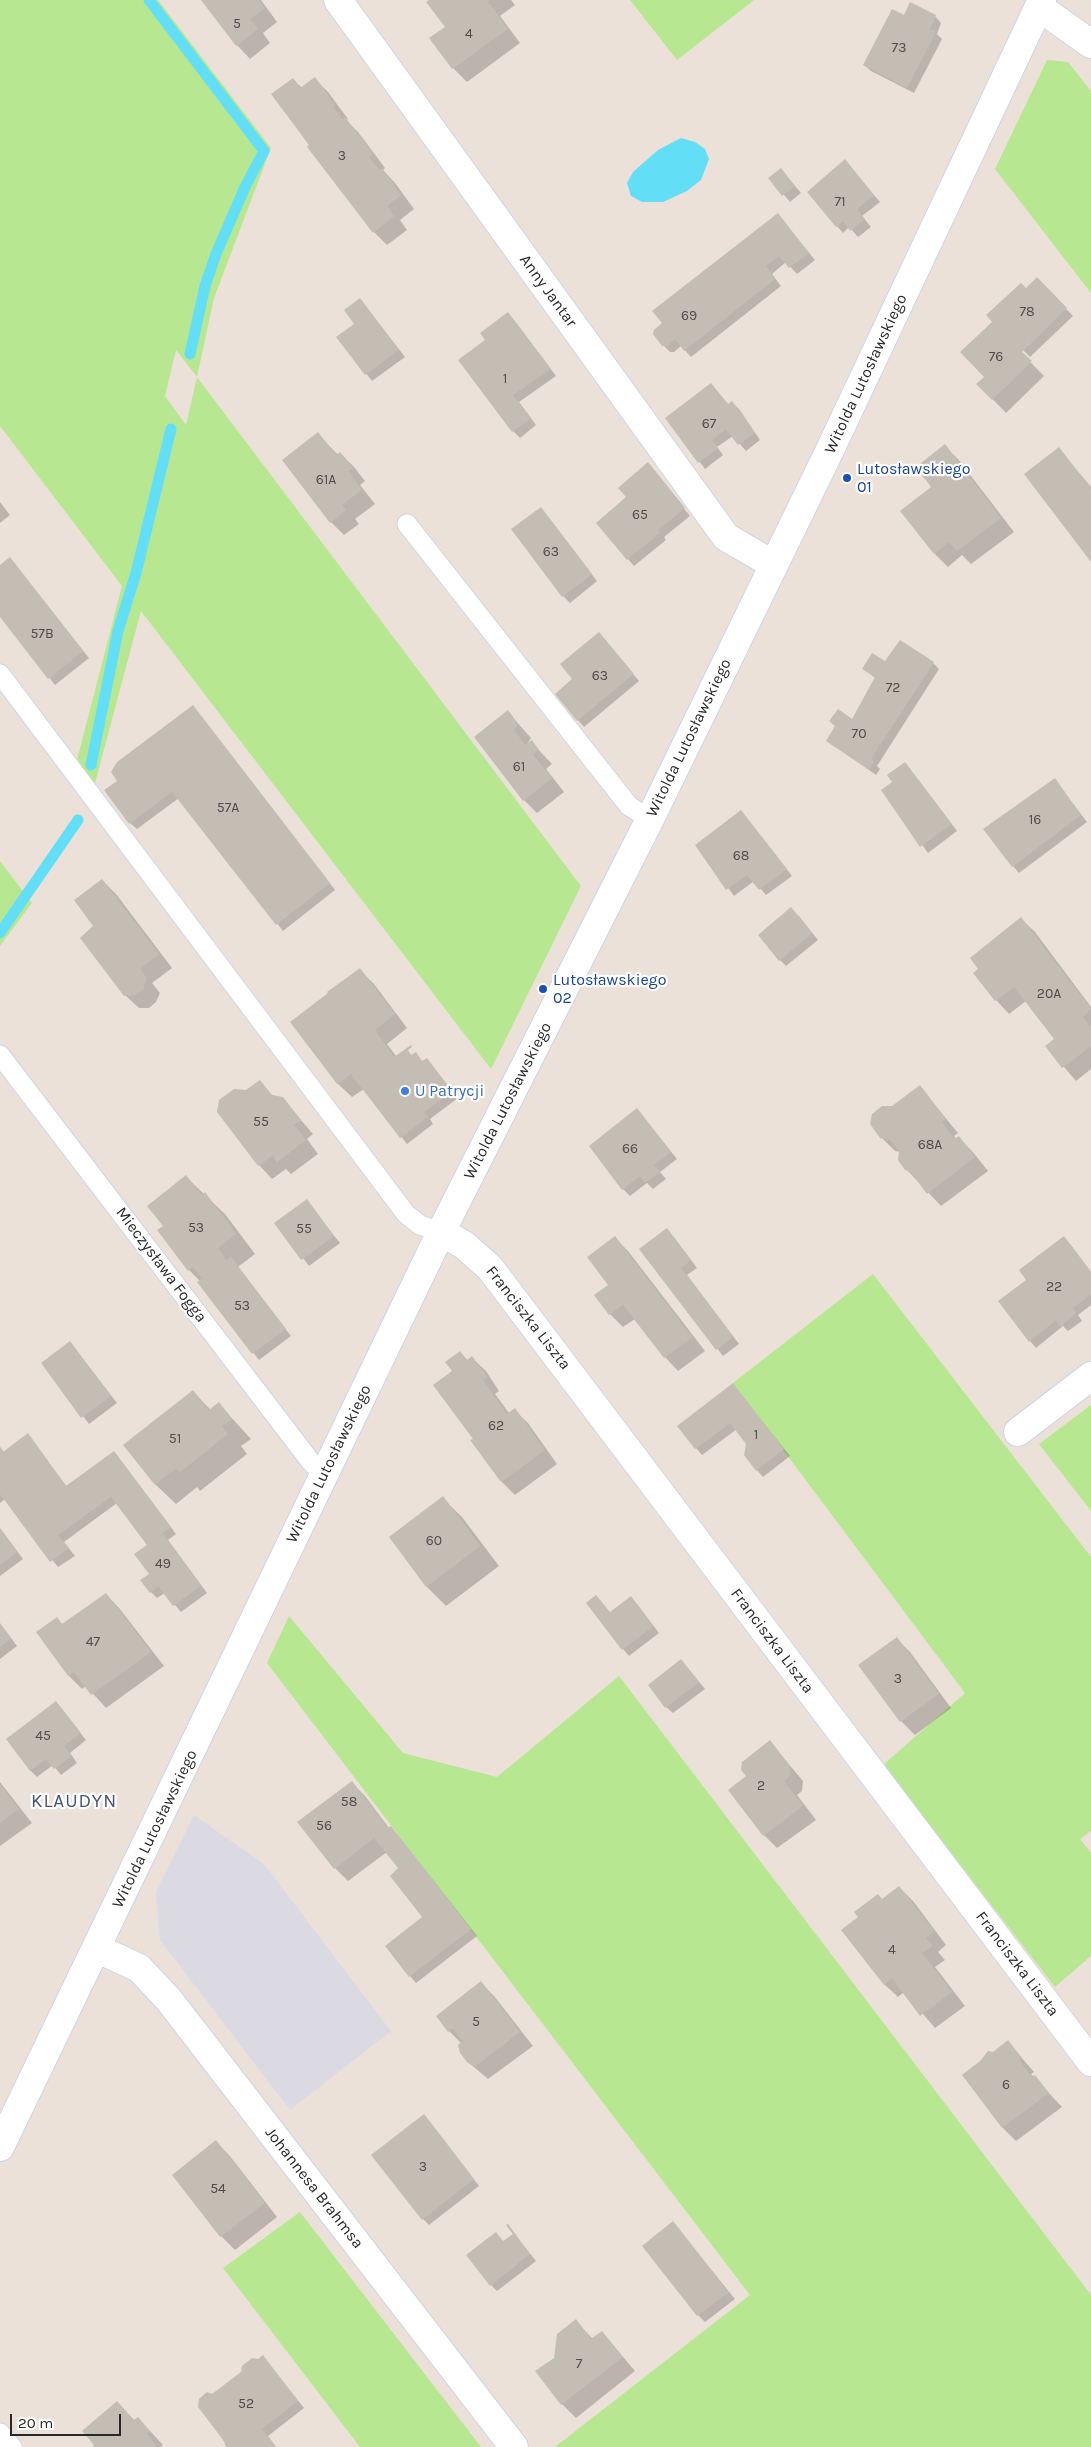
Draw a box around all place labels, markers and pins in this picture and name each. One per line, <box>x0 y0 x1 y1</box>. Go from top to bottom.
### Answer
place label: Lutosławskiego 01 <box>857 459 970 497</box>
marker: Lutosławskiego 01 <box>841 472 853 484</box>
place label: Lutosławskiego 02 <box>553 970 666 1008</box>
marker: Lutosławskiego 02 <box>537 983 549 995</box>
place label: U Patrycji <box>415 1081 484 1101</box>
marker: U Patrycji <box>399 1085 411 1097</box>

